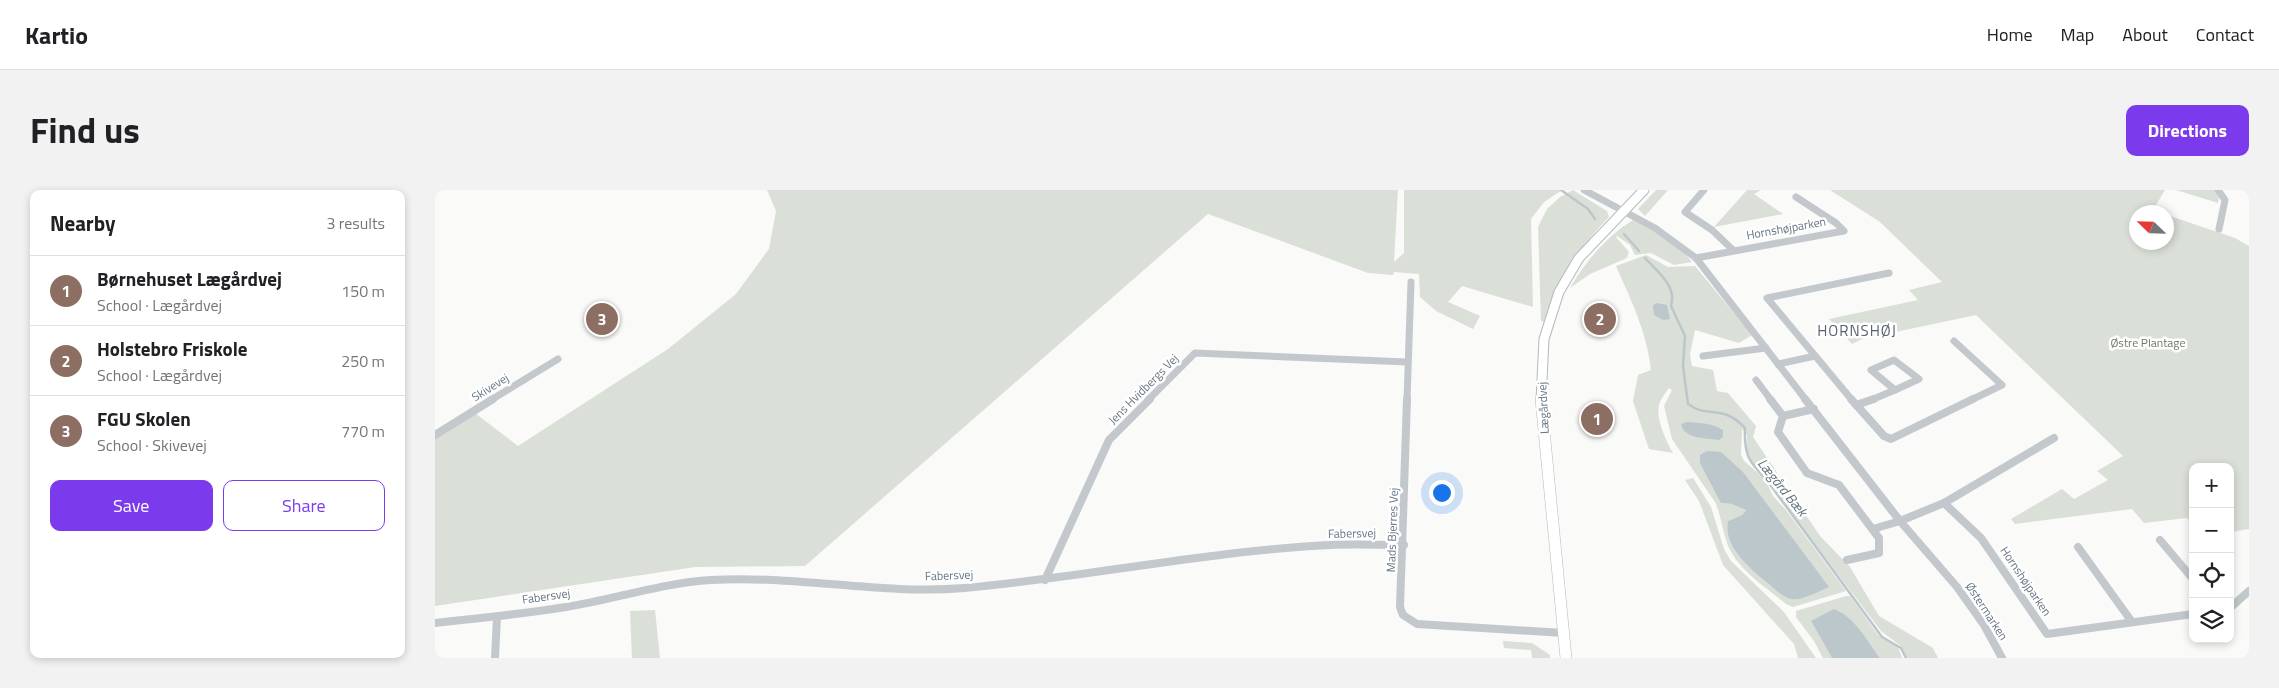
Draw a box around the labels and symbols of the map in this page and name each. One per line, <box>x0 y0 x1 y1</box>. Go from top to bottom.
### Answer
north arrow <box>2129 205 2174 250</box>
street label: Hornshøjparken <box>1745 212 1827 244</box>
pin: 3 <box>586 300 618 338</box>
pin: 2 <box>1584 300 1616 338</box>
district label: HORNSHØJ <box>1817 319 1897 342</box>
park label: Østre Plantage <box>2110 333 2186 352</box>
street label: Jens Hvidbergs Vej <box>1103 349 1183 429</box>
street label: Skivevej <box>468 368 512 406</box>
street label: Lægårdvej <box>1532 381 1554 435</box>
pin: 1 <box>1581 400 1613 438</box>
water label: Lægård Bæk <box>1753 454 1814 522</box>
your location <box>1429 480 1455 506</box>
street label: Mads Bjerres Vej <box>1381 487 1403 573</box>
street label: Fabersvej <box>1328 523 1376 543</box>
street label: Hornshøjparken <box>1996 542 2056 620</box>
street label: Fabersvej <box>925 565 973 585</box>
street label: Østermarken <box>1961 578 2013 644</box>
street label: Fabersvej <box>521 583 571 609</box>

